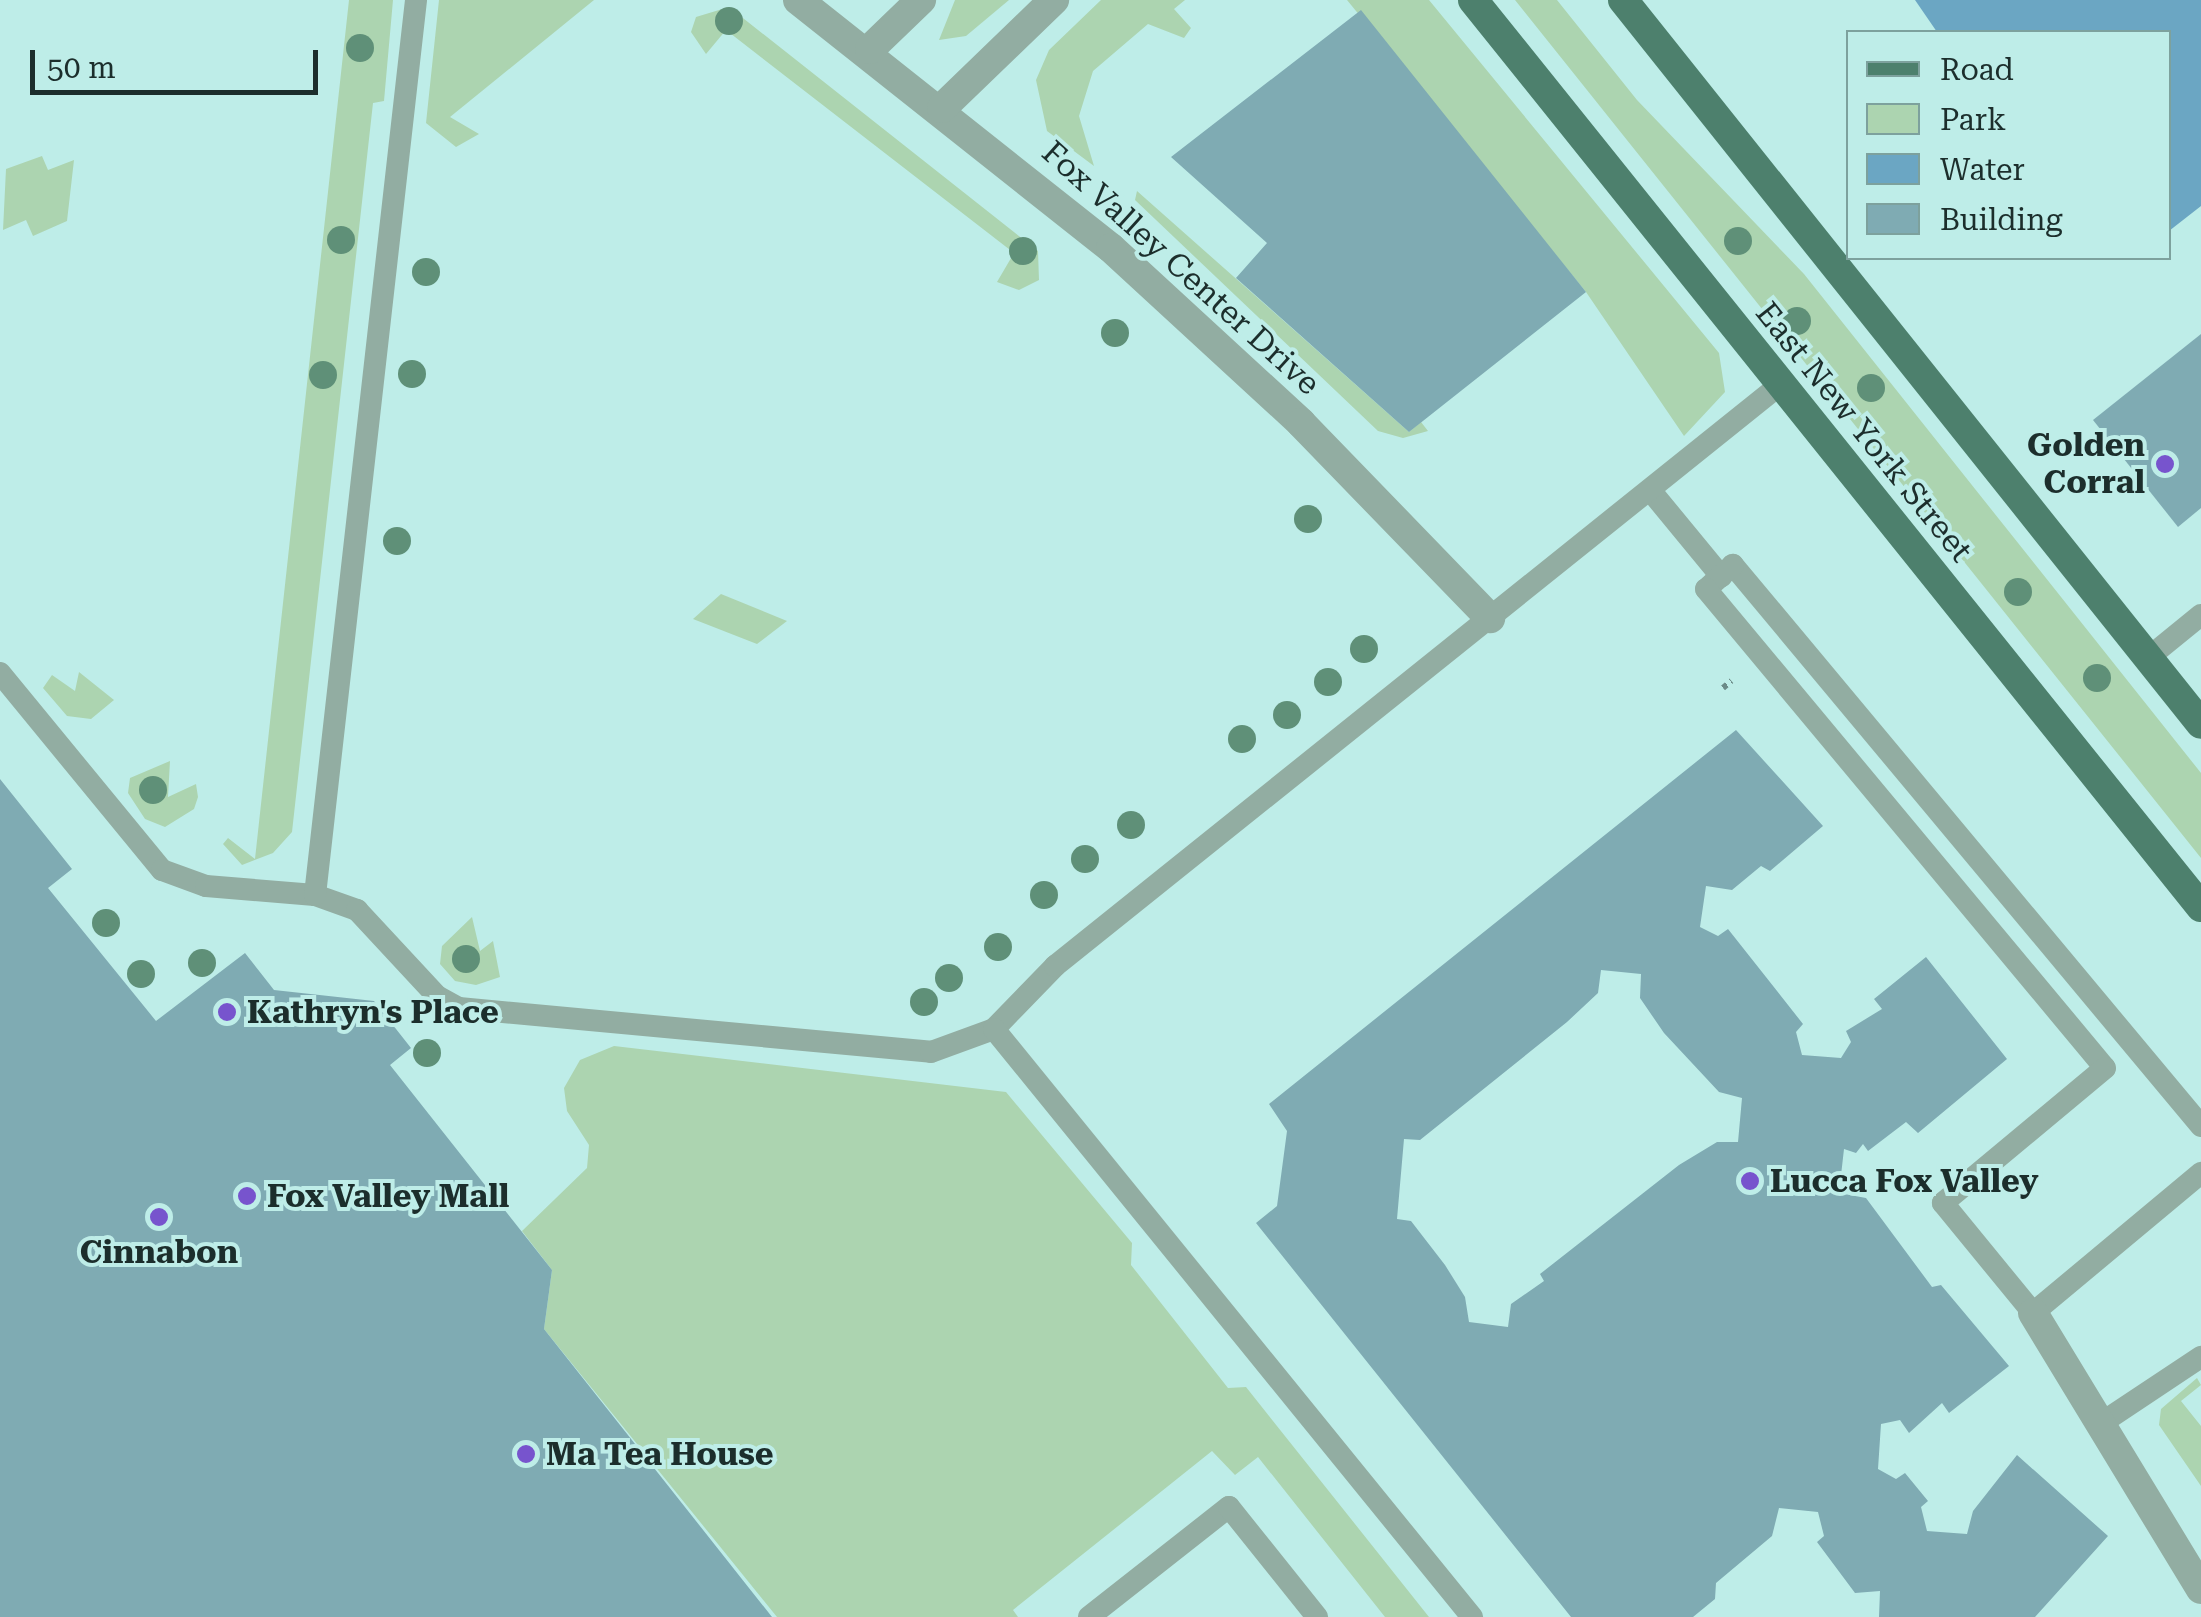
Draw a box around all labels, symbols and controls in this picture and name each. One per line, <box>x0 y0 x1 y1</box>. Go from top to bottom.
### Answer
scale bar <box>35 30 322 92</box>
legend <box>1846 30 2171 260</box>
text: 50 m <box>47 50 116 85</box>
text: Road <box>1940 52 2014 87</box>
text: Park <box>1940 102 2006 137</box>
street label: Fox Valley Center Drive <box>1034 133 1328 403</box>
text: Water <box>1940 152 2025 187</box>
text: Building <box>1940 202 2063 237</box>
street label: East New York Street <box>1748 295 1980 569</box>
place label: Golden Corral <box>2027 427 2145 502</box>
marker: Golden Corral <box>2154 453 2176 475</box>
place label: Kathryn's Place <box>247 993 499 1031</box>
marker: Kathryn's Place <box>216 1001 238 1023</box>
place label: Lucca Fox Valley <box>1770 1162 2039 1200</box>
marker: Lucca Fox Valley <box>1739 1170 1761 1192</box>
place label: Fox Valley Mall <box>267 1177 509 1215</box>
marker: Fox Valley Mall <box>236 1185 258 1207</box>
marker: Cinnabon <box>148 1206 170 1228</box>
place label: Cinnabon <box>80 1233 238 1271</box>
place label: Ma Tea House <box>546 1435 773 1473</box>
marker: Ma Tea House <box>515 1443 537 1465</box>

